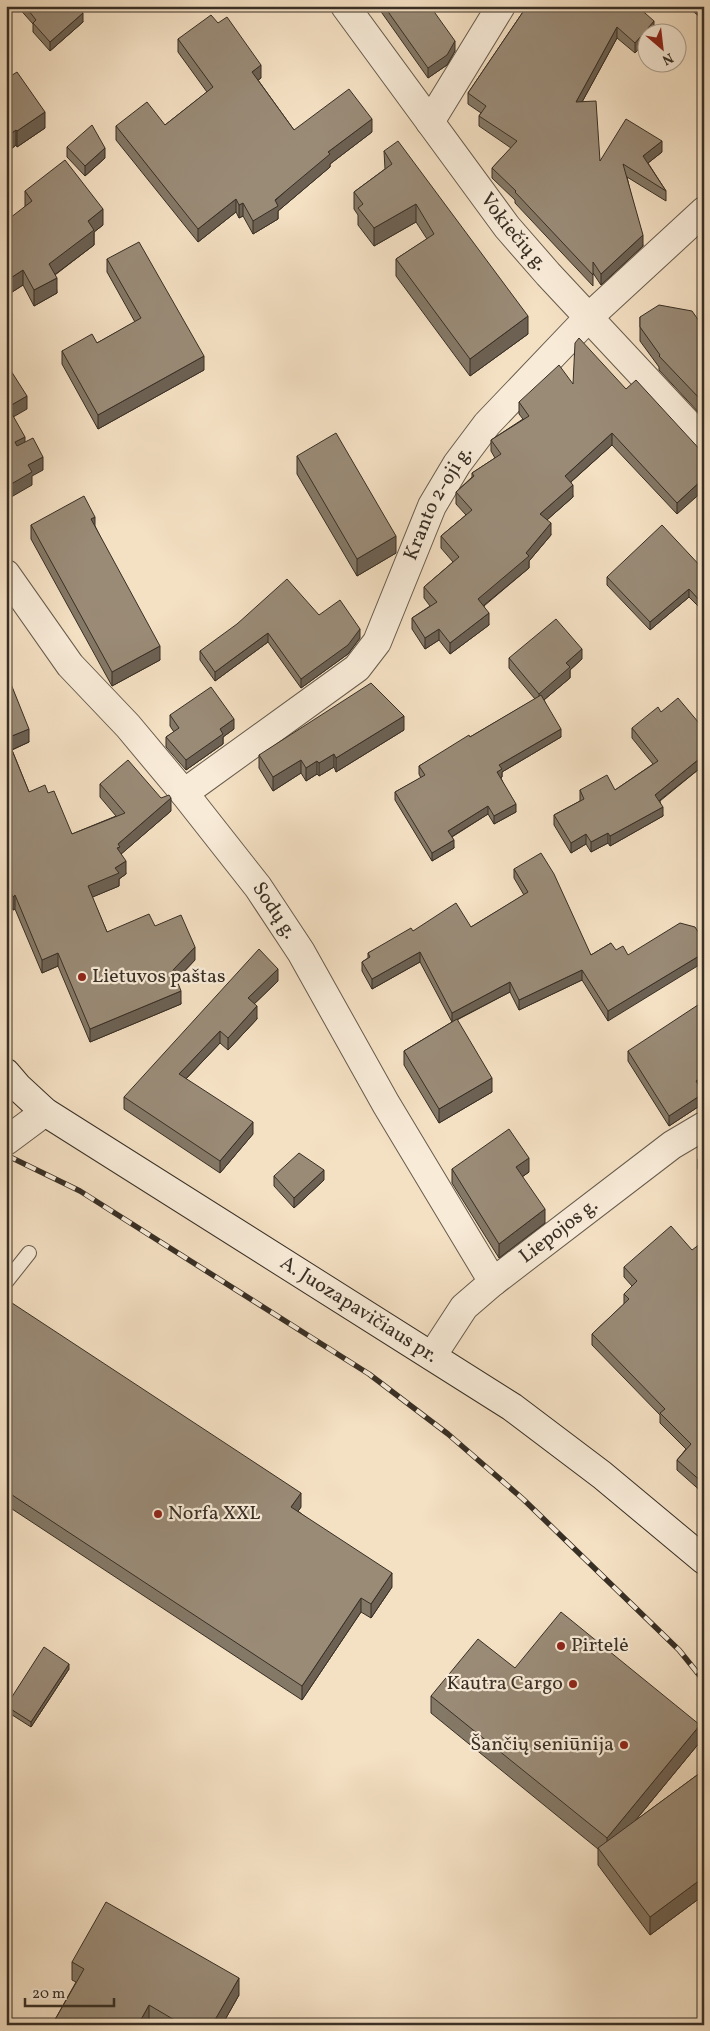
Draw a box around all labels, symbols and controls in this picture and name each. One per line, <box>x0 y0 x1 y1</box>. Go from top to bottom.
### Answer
north arrow <box>638 22 688 72</box>
text: N <box>658 47 676 69</box>
street label: Vokiečių g. <box>473 187 554 278</box>
street label: Kranto 2-oji g. <box>397 440 480 565</box>
street label: Sodų g. <box>245 877 303 945</box>
place label: Lietuvos paštas <box>92 963 225 991</box>
marker: Lietuvos paštas <box>76 971 88 983</box>
street label: Liepojos g. <box>514 1192 604 1271</box>
street label: A. Juozapavičiaus pr. <box>274 1250 443 1370</box>
place label: Norfa XXL <box>168 1500 261 1528</box>
marker: Norfa XXL <box>152 1508 164 1520</box>
place label: Pirtelė <box>571 1632 629 1660</box>
marker: Pirtelė <box>555 1640 567 1652</box>
place label: Kautra Cargo <box>447 1670 563 1698</box>
marker: Kautra Cargo <box>567 1678 579 1690</box>
place label: Šančių seniūnija <box>470 1731 614 1759</box>
marker: Šančių seniūnija <box>618 1739 630 1751</box>
scale bar <box>25 1976 114 2008</box>
text: 20 m <box>32 1984 65 2005</box>

